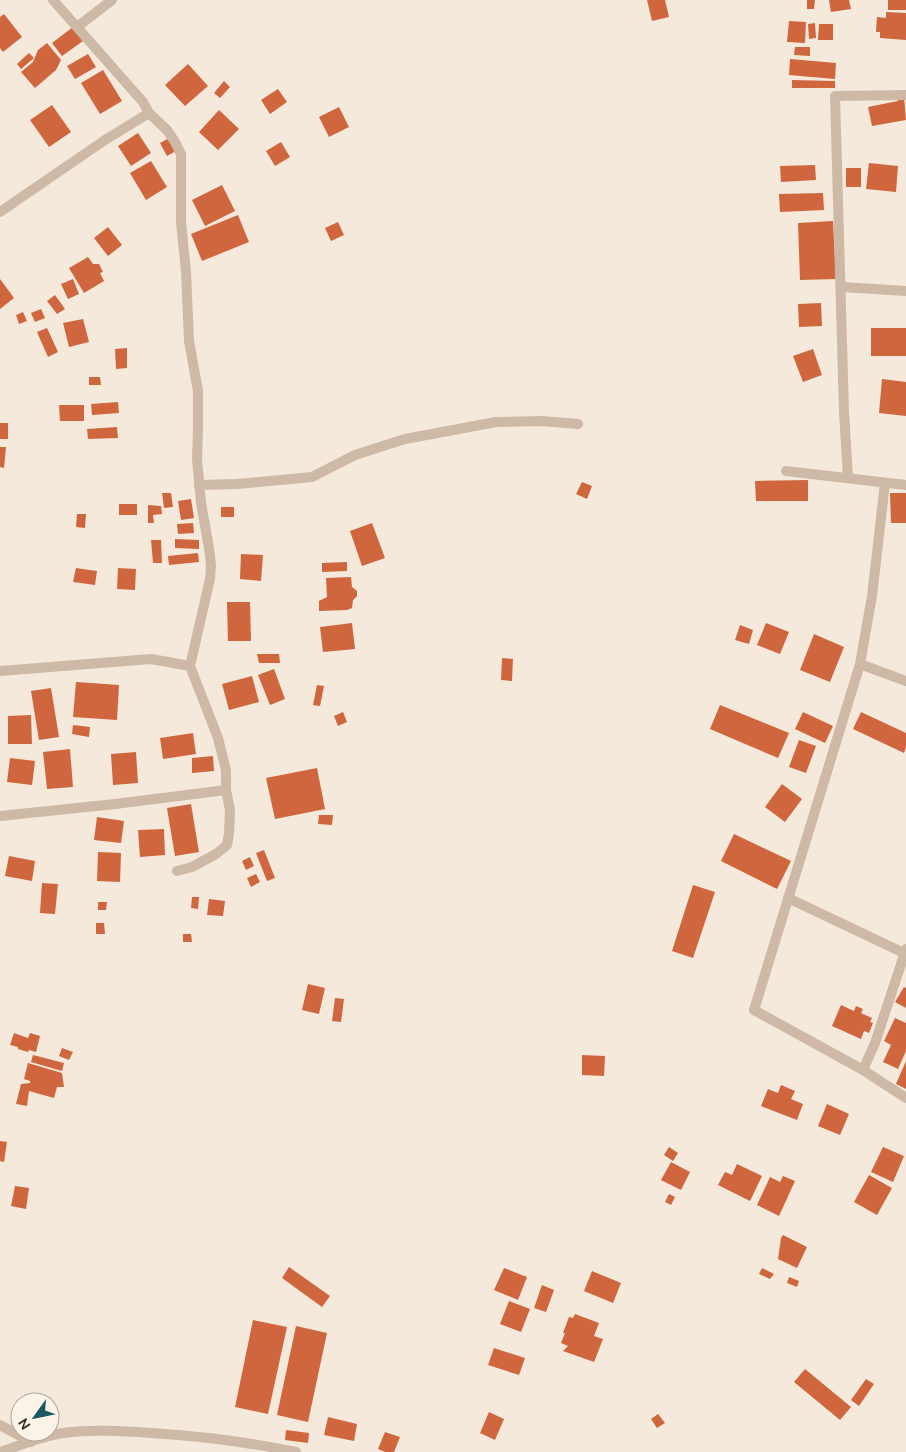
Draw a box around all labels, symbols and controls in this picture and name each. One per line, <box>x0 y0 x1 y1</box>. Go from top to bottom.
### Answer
north arrow <box>10 1392 60 1442</box>
text: N <box>15 1415 34 1433</box>

